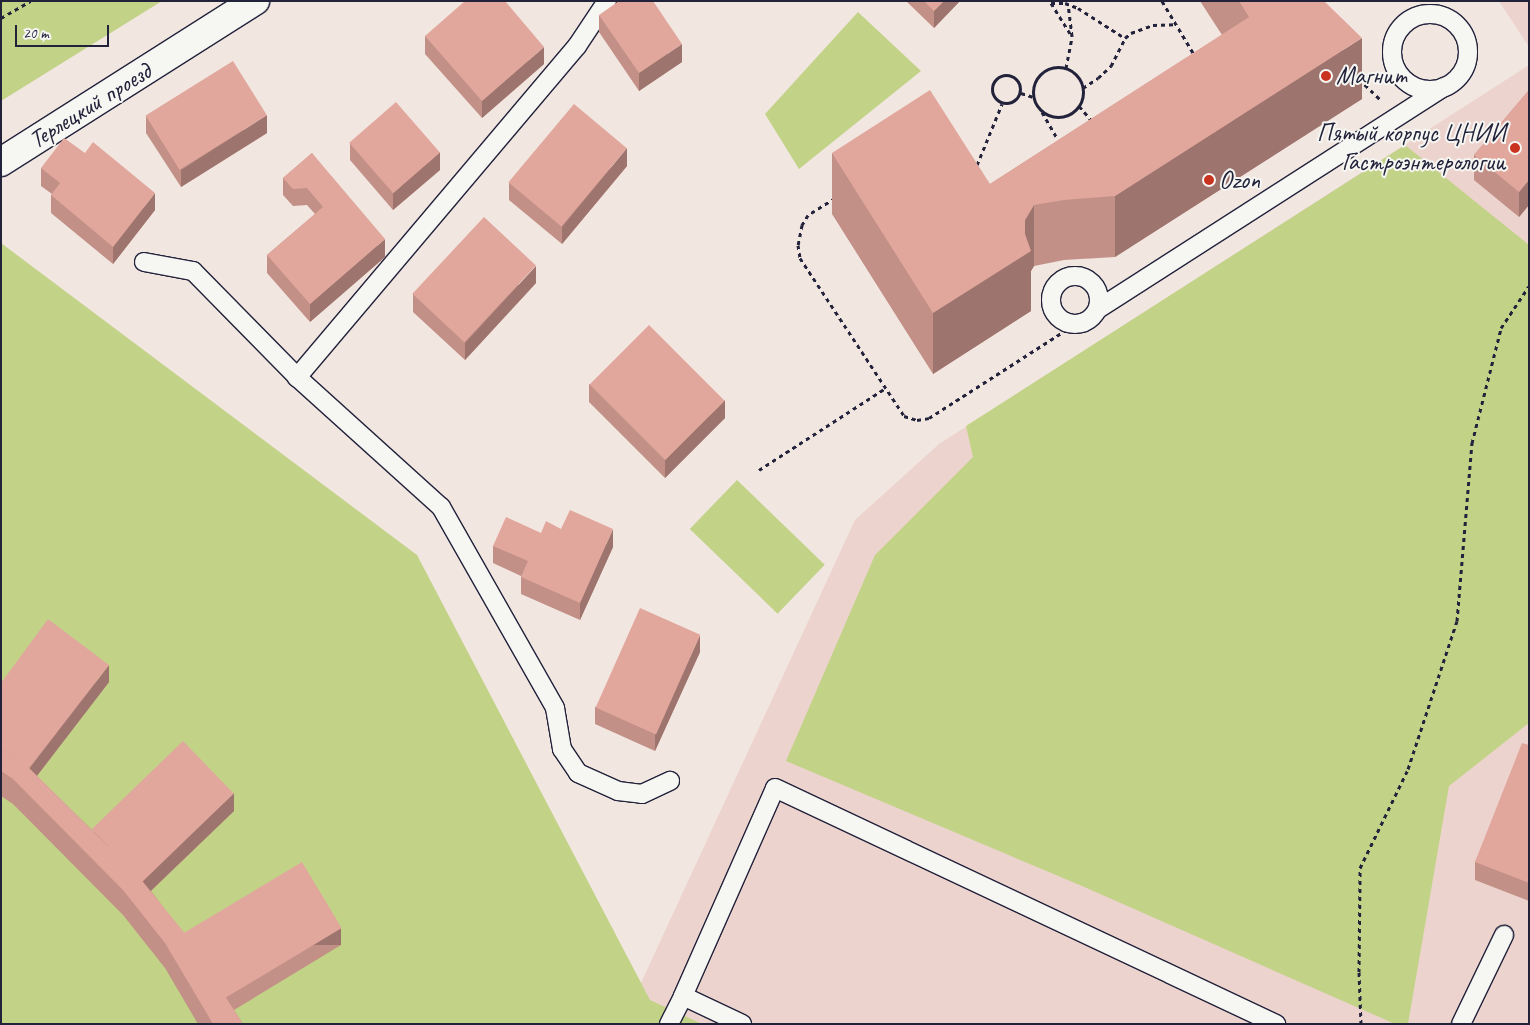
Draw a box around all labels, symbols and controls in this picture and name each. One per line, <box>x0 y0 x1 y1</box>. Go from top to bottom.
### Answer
scale bar <box>18 15 111 47</box>
text: 20 m <box>23 24 49 43</box>
street label: Терлецкий проезд <box>23 57 157 155</box>
place label: Магнит <box>1336 61 1407 91</box>
marker: Магнит <box>1320 70 1332 82</box>
place label: Пятый корпус ЦНИИ Гастроэнтерологии <box>1317 119 1505 178</box>
marker: Пятый корпус ЦНИИ Гастроэнтерологии <box>1509 142 1521 154</box>
place label: Ozon <box>1219 165 1260 195</box>
marker: Ozon <box>1203 174 1215 186</box>

